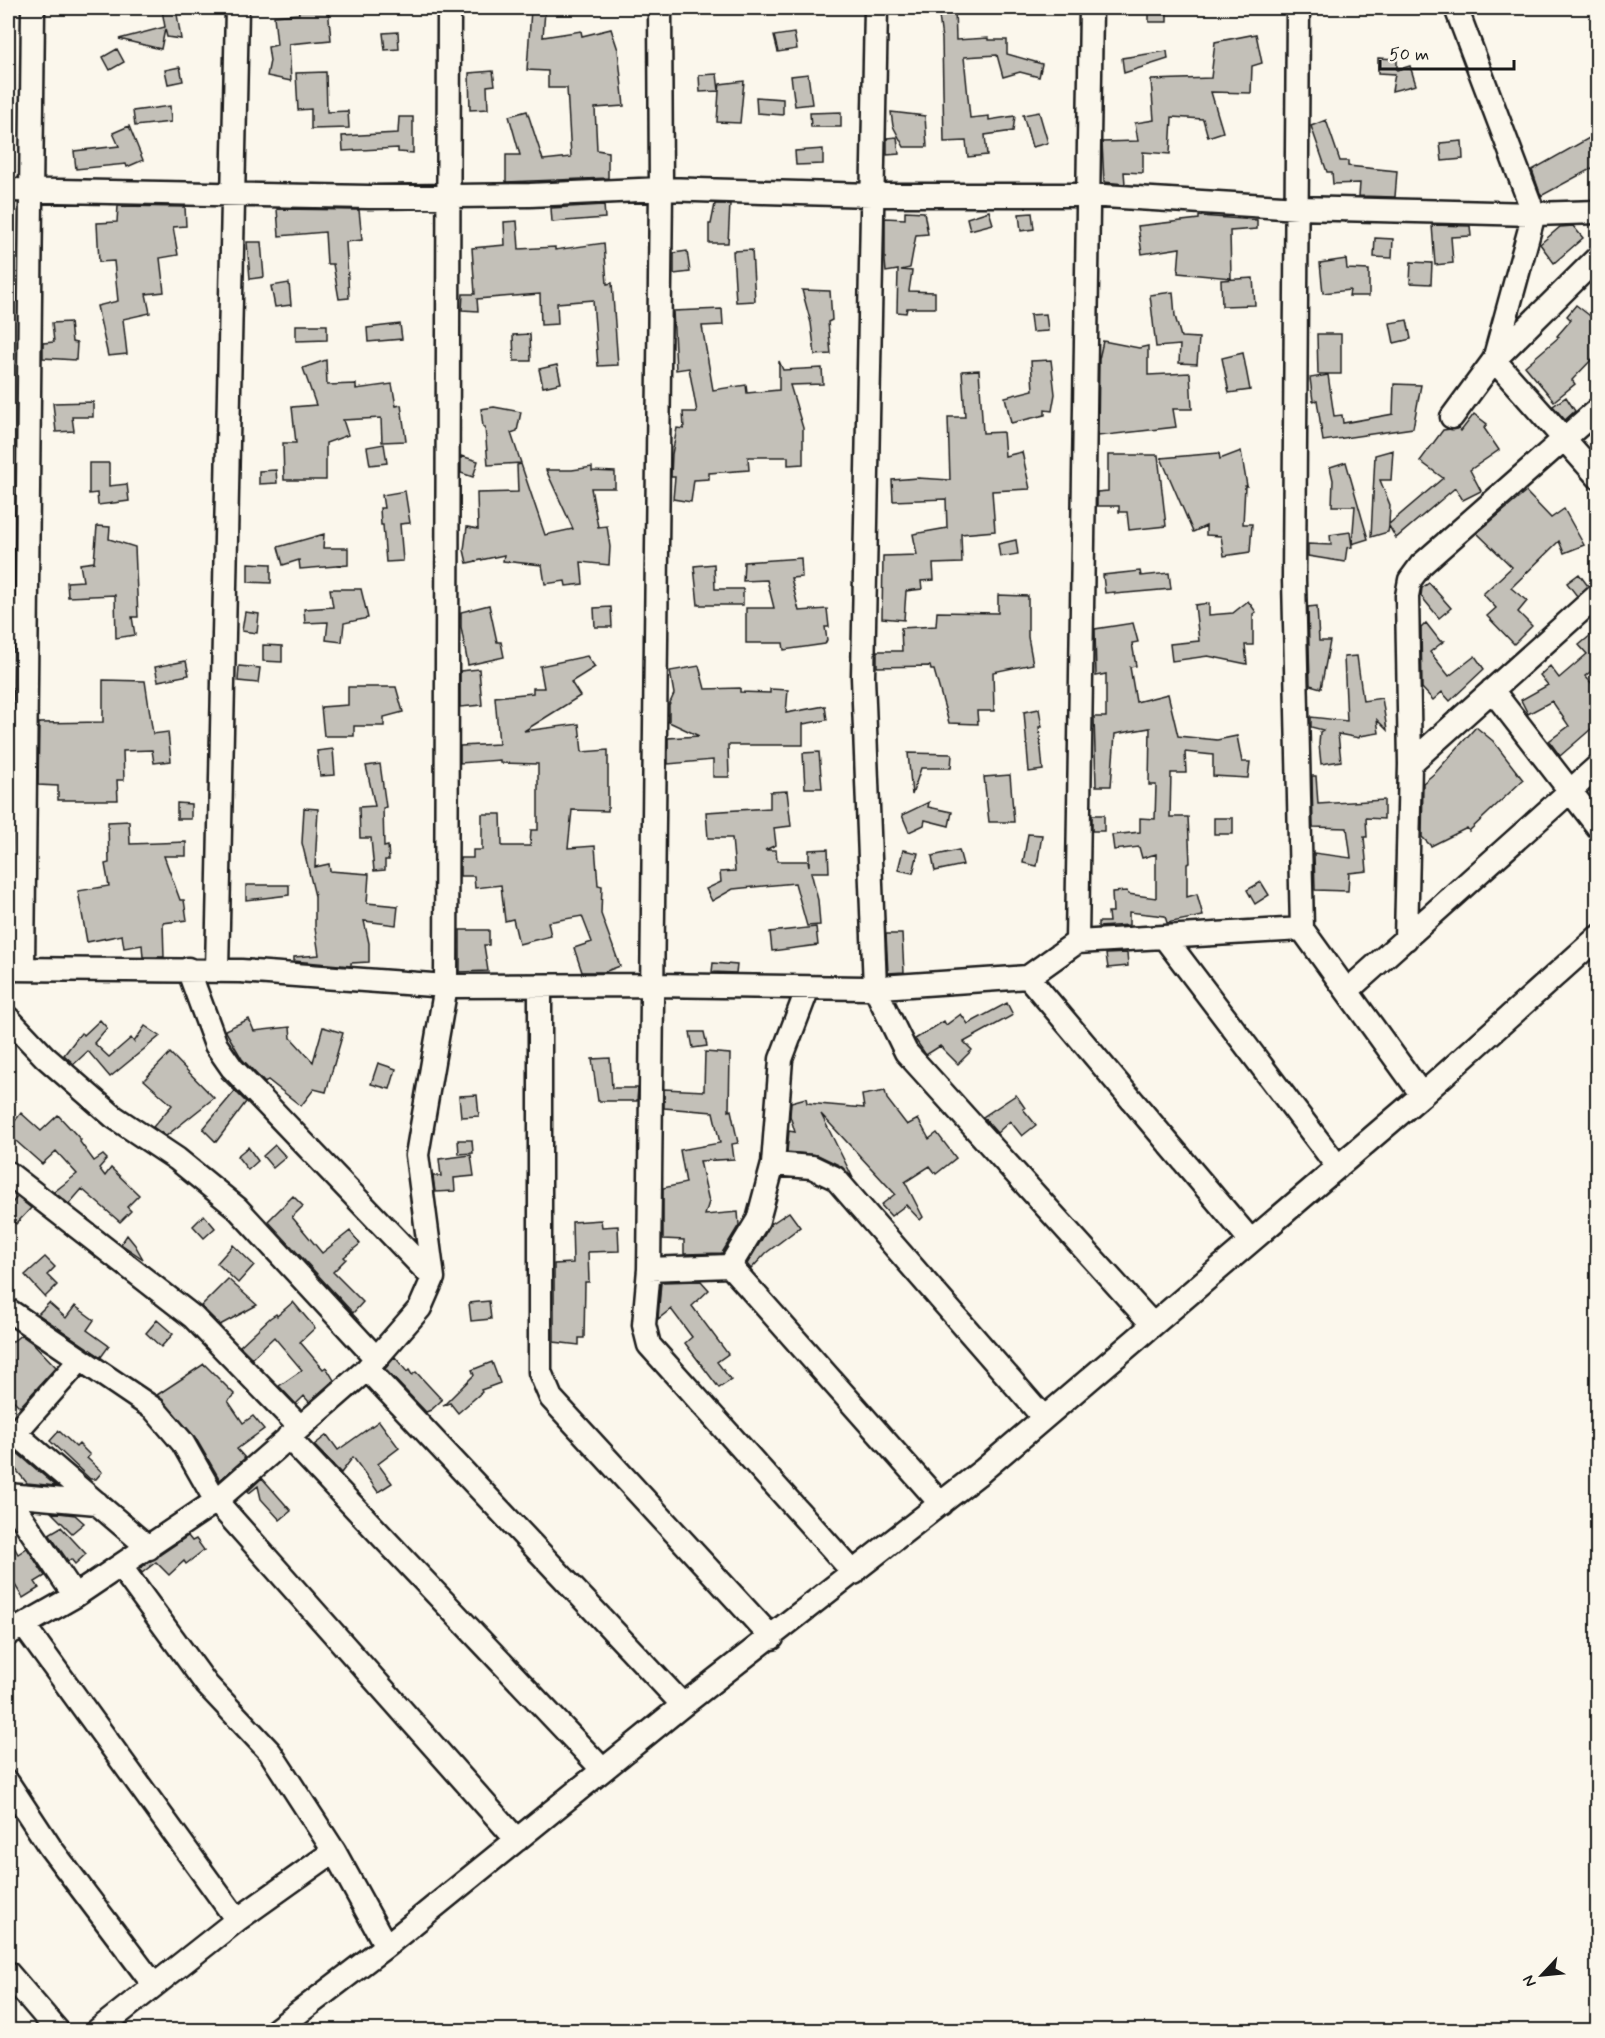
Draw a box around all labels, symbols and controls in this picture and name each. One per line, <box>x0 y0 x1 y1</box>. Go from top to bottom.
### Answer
scale bar <box>1380 33 1514 71</box>
text: 50 m <box>1389 43 1429 67</box>
north arrow <box>1512 1945 1572 2005</box>
text: N <box>1518 1972 1542 1990</box>

